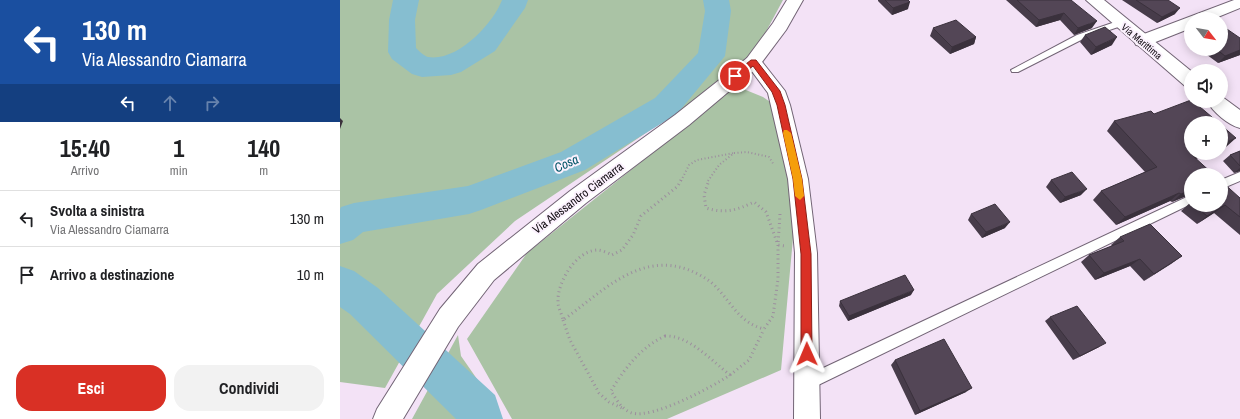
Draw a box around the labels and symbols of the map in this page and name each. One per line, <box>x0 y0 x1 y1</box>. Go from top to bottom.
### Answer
north arrow <box>1184 12 1228 56</box>
street label: Via Marittima <box>1119 21 1165 62</box>
pin <box>718 59 752 93</box>
water label: Cosa <box>551 151 581 176</box>
street label: Via Alessandro Ciamarra <box>529 158 627 237</box>
position arrow <box>786 333 828 375</box>

